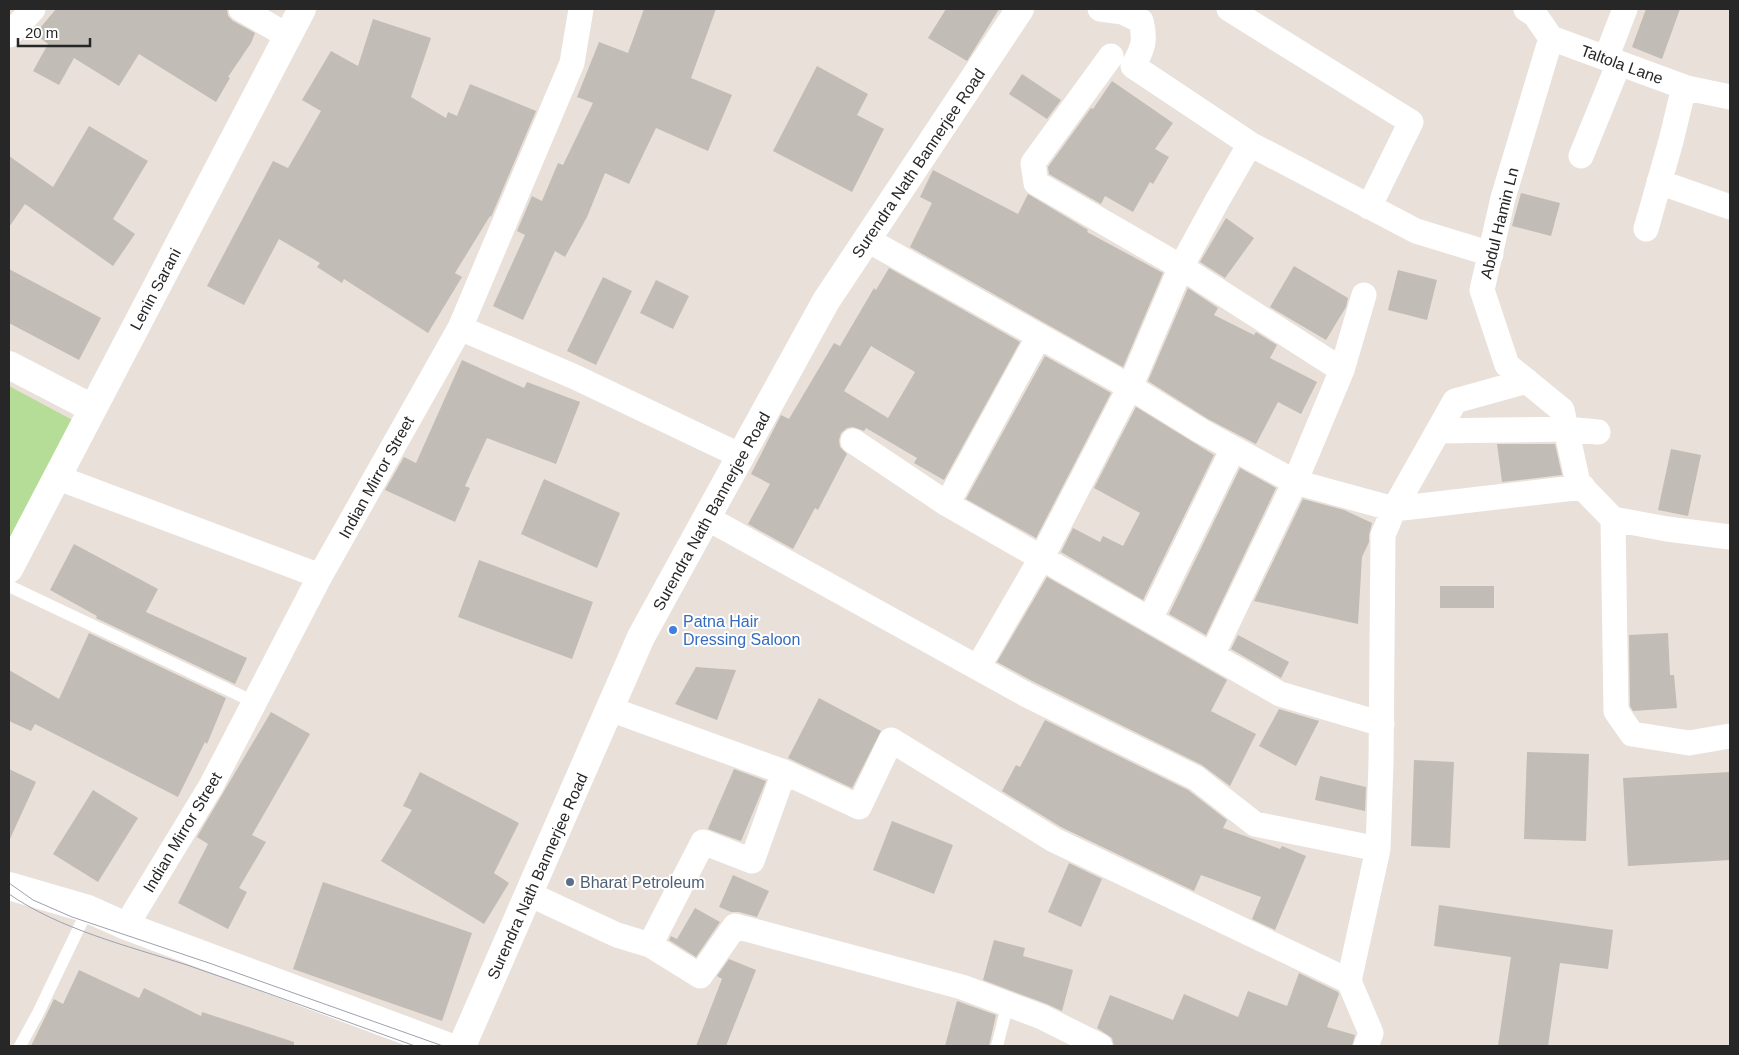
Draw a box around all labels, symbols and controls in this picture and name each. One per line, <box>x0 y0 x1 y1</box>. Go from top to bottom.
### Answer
scale bar <box>18 15 90 47</box>
text: 20 m <box>25 24 58 41</box>
street label: Taltola Lane <box>1578 42 1665 87</box>
street label: Surendra Nath Bannerjee Road <box>849 66 988 261</box>
street label: Abdul Hamin Ln <box>1477 166 1522 280</box>
street label: Lenin Sarani <box>127 246 184 333</box>
street label: Surendra Nath Bannerjee Road <box>650 409 773 613</box>
street label: Indian Mirror Street <box>336 413 417 541</box>
place label: Patna Hair Dressing Saloon <box>683 613 800 648</box>
marker: Patna Hair Dressing Saloon <box>667 624 679 636</box>
street label: Indian Mirror Street <box>140 769 225 895</box>
street label: Surendra Nath Bannerjee Road <box>484 770 591 982</box>
place label: Bharat Petroleum <box>580 874 705 891</box>
marker: Bharat Petroleum <box>564 876 576 888</box>

